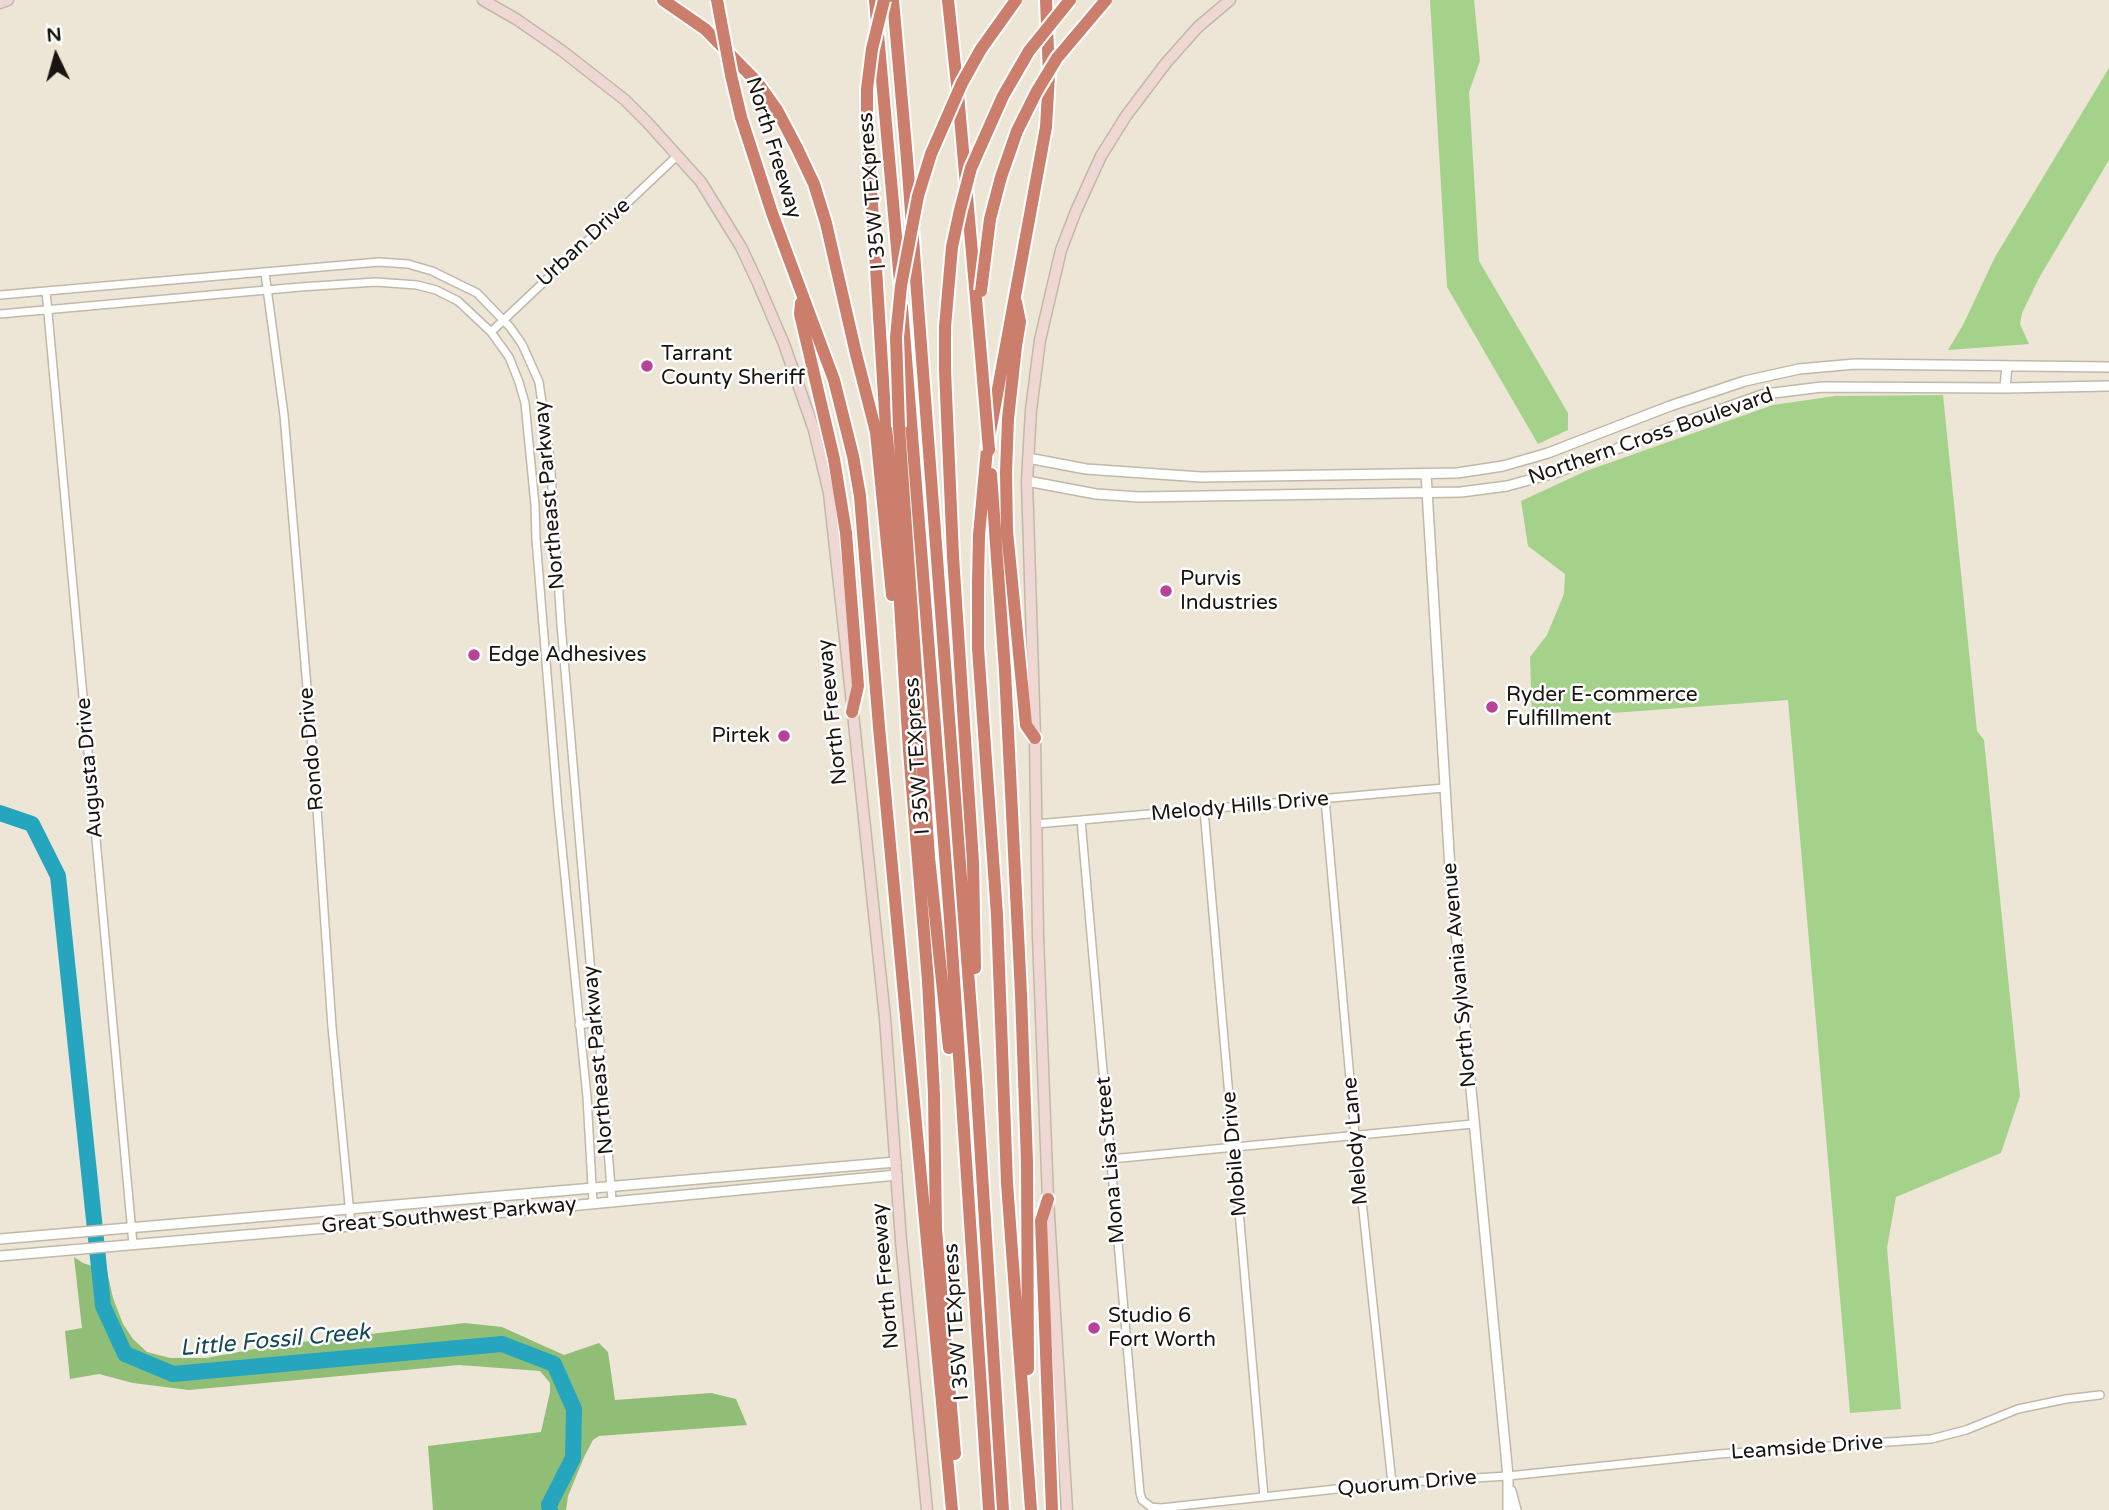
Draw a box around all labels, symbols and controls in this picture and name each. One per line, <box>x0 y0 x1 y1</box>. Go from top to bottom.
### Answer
north arrow <box>21 21 91 91</box>
text: N <box>46 23 63 47</box>
street label: North Freeway <box>740 74 806 222</box>
street label: I 35W TEXpress <box>854 111 892 271</box>
street label: Urban Drive <box>532 193 636 293</box>
place label: Tarrant County Sheriff <box>661 341 805 391</box>
marker: Tarrant County Sheriff <box>639 358 655 374</box>
street label: Northern Cross Boulevard <box>1525 383 1777 491</box>
street label: Northeast Parkway <box>529 399 571 591</box>
place label: Purvis Industries <box>1180 566 1278 616</box>
marker: Purvis Industries <box>1158 583 1174 599</box>
street label: North Freeway <box>813 638 853 786</box>
place label: Edge Adhesives <box>488 642 647 668</box>
marker: Edge Adhesives <box>466 647 482 663</box>
street label: I 35W TEXpress <box>900 676 936 836</box>
place label: Ryder E-commerce Fulfillment <box>1506 682 1698 732</box>
street label: Rondo Drive <box>294 686 330 812</box>
street label: Augusta Drive <box>71 697 109 839</box>
marker: Ryder E-commerce Fulfillment <box>1484 699 1500 715</box>
place label: Pirtek <box>712 723 770 749</box>
marker: Pirtek <box>776 728 792 744</box>
street label: Melody Hills Drive <box>1150 787 1330 827</box>
street label: North Sylvania Avenue <box>1438 861 1482 1089</box>
street label: Northeast Parkway <box>578 964 620 1156</box>
street label: Mona Lisa Street <box>1091 1075 1131 1245</box>
street label: Melody Lane <box>1338 1076 1374 1206</box>
street label: Mobile Drive <box>1217 1090 1253 1218</box>
street label: Great Southwest Parkway <box>321 1192 577 1240</box>
street label: North Freeway <box>867 1202 905 1350</box>
street label: I 35W TEXpress <box>939 1242 975 1402</box>
place label: Studio 6 Fort Worth <box>1108 1303 1216 1353</box>
water label: Little Fossil Creek <box>179 1319 371 1363</box>
marker: Studio 6 Fort Worth <box>1086 1320 1102 1336</box>
street label: Leamside Drive <box>1730 1430 1884 1466</box>
street label: Quorum Drive <box>1336 1465 1478 1503</box>

